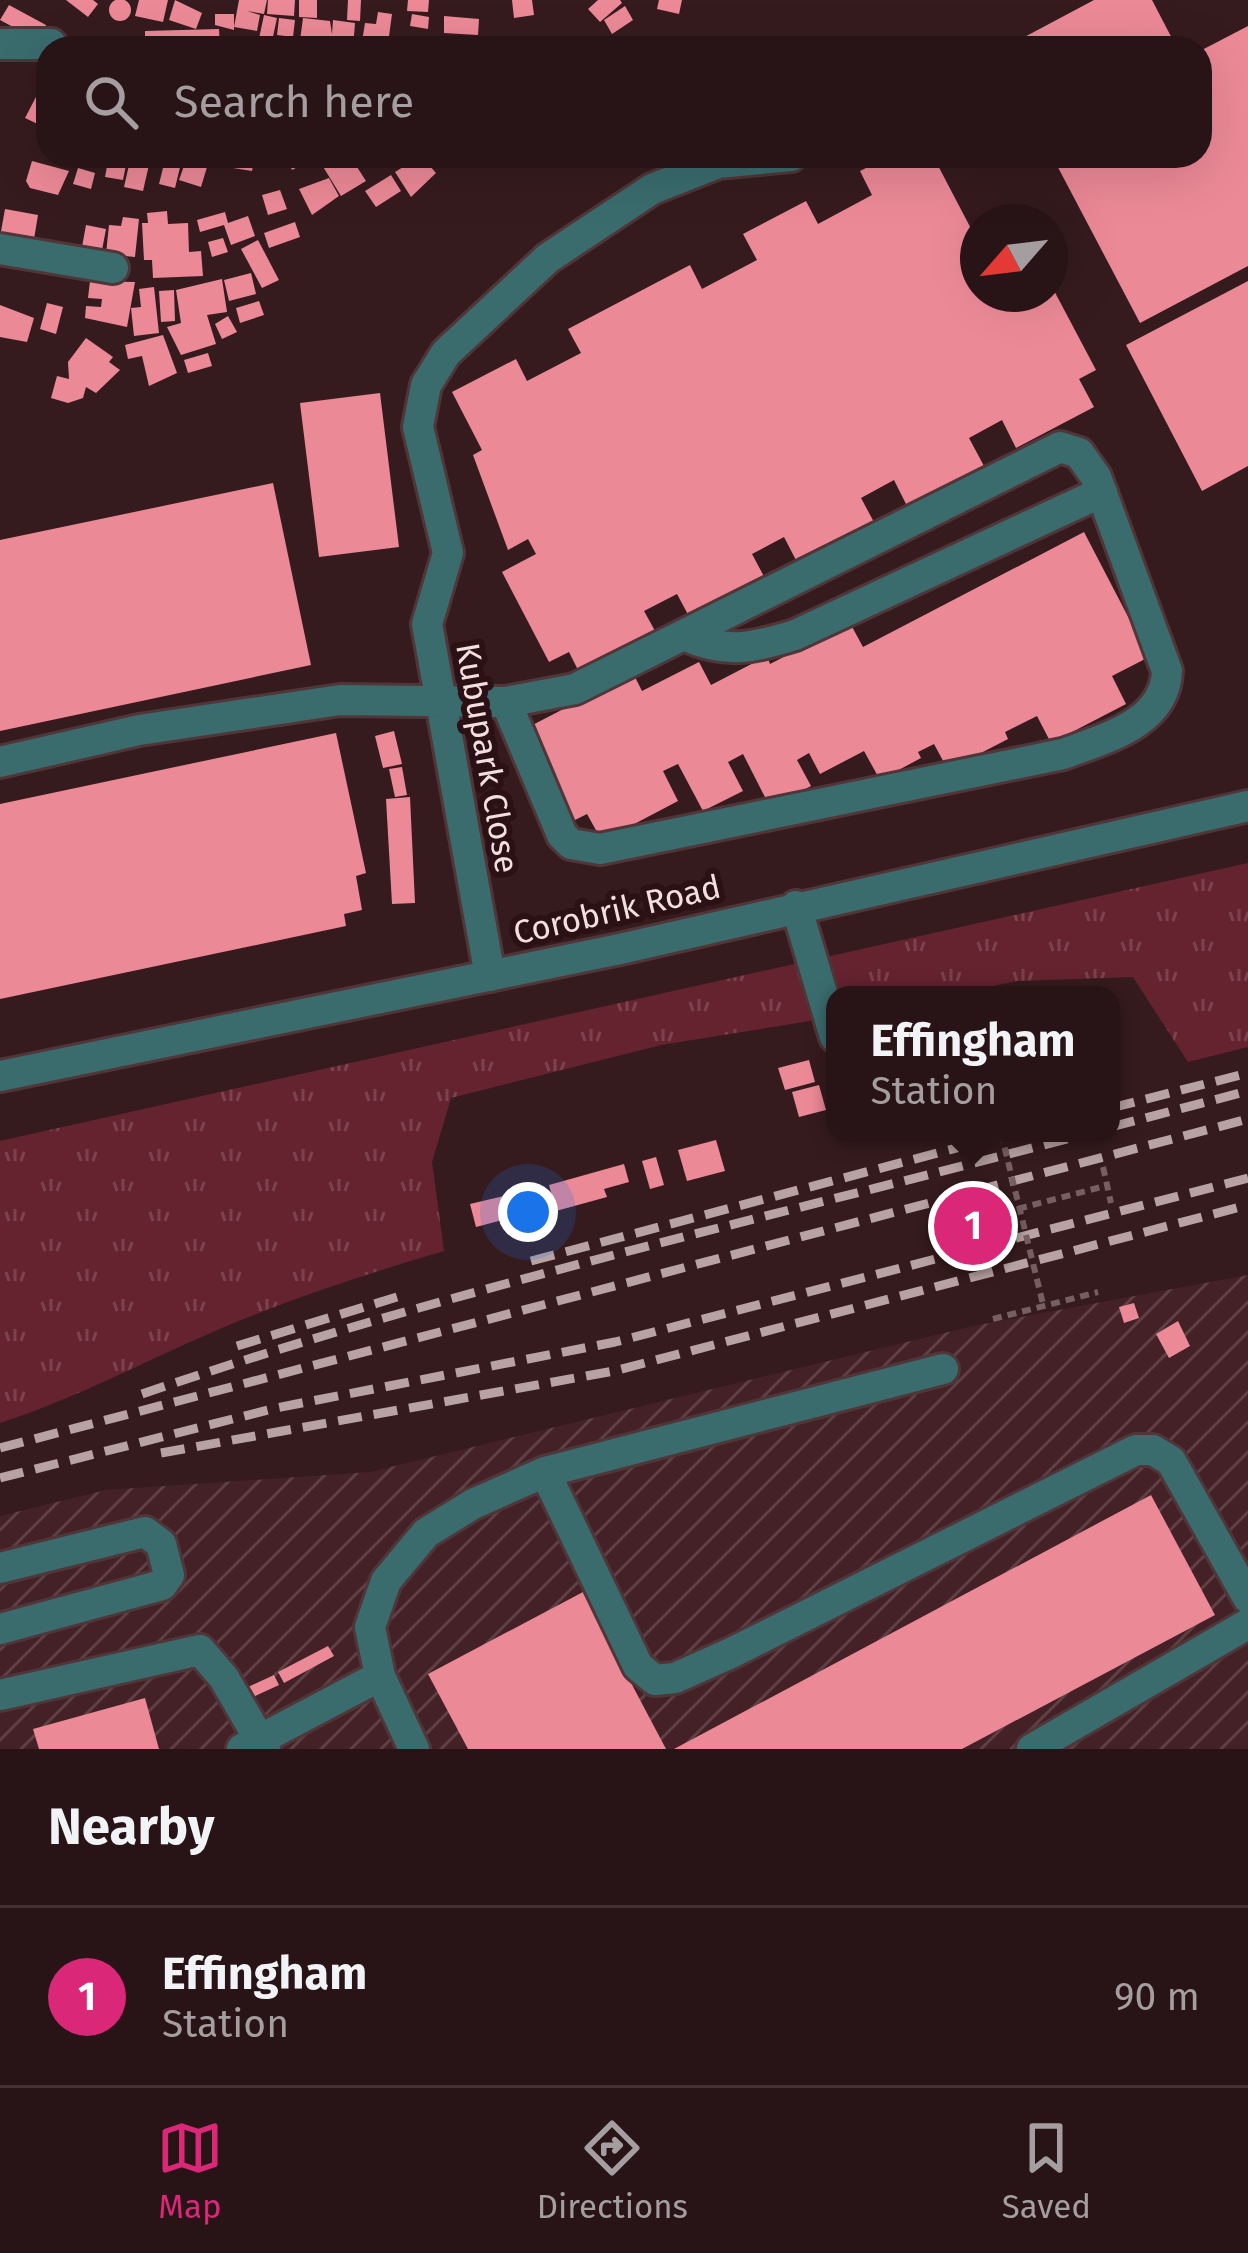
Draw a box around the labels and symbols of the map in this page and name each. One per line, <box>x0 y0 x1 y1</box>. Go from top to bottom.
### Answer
north arrow <box>960 204 1068 312</box>
street label: Kubupark Close <box>447 640 527 876</box>
street label: Corobrik Road <box>509 867 725 953</box>
pin: 1 <box>934 1181 1012 1271</box>
your location <box>498 1182 558 1242</box>

